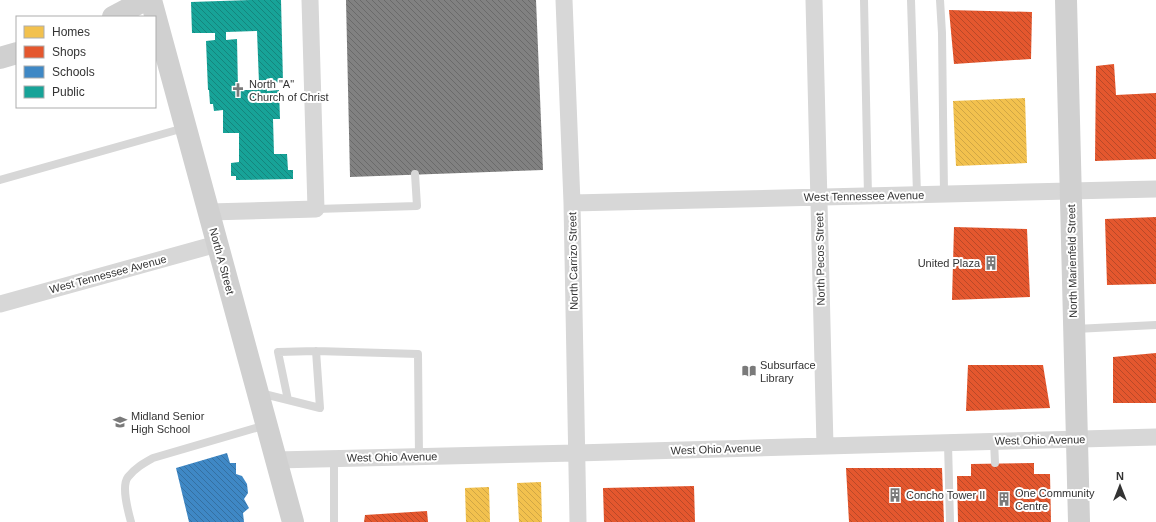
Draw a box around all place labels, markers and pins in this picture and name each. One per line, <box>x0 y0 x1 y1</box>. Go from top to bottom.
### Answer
place label: North "A" Church of Christ <box>249 78 328 103</box>
church icon: North "A" Church of Christ <box>230 82 246 98</box>
building icon: United Plaza <box>983 255 999 271</box>
place label: United Plaza <box>918 257 981 269</box>
place label: Subsurface Library <box>760 359 816 384</box>
library icon: Subsurface Library <box>741 363 757 379</box>
place label: Midland Senior High School <box>131 410 205 435</box>
school or university icon: Midland Senior High School <box>112 414 128 430</box>
building icon: Concho Tower II <box>887 487 903 503</box>
place label: One Community Centre <box>1015 487 1095 512</box>
place label: Concho Tower II <box>906 489 985 501</box>
building icon: One Community Centre <box>996 491 1012 507</box>

